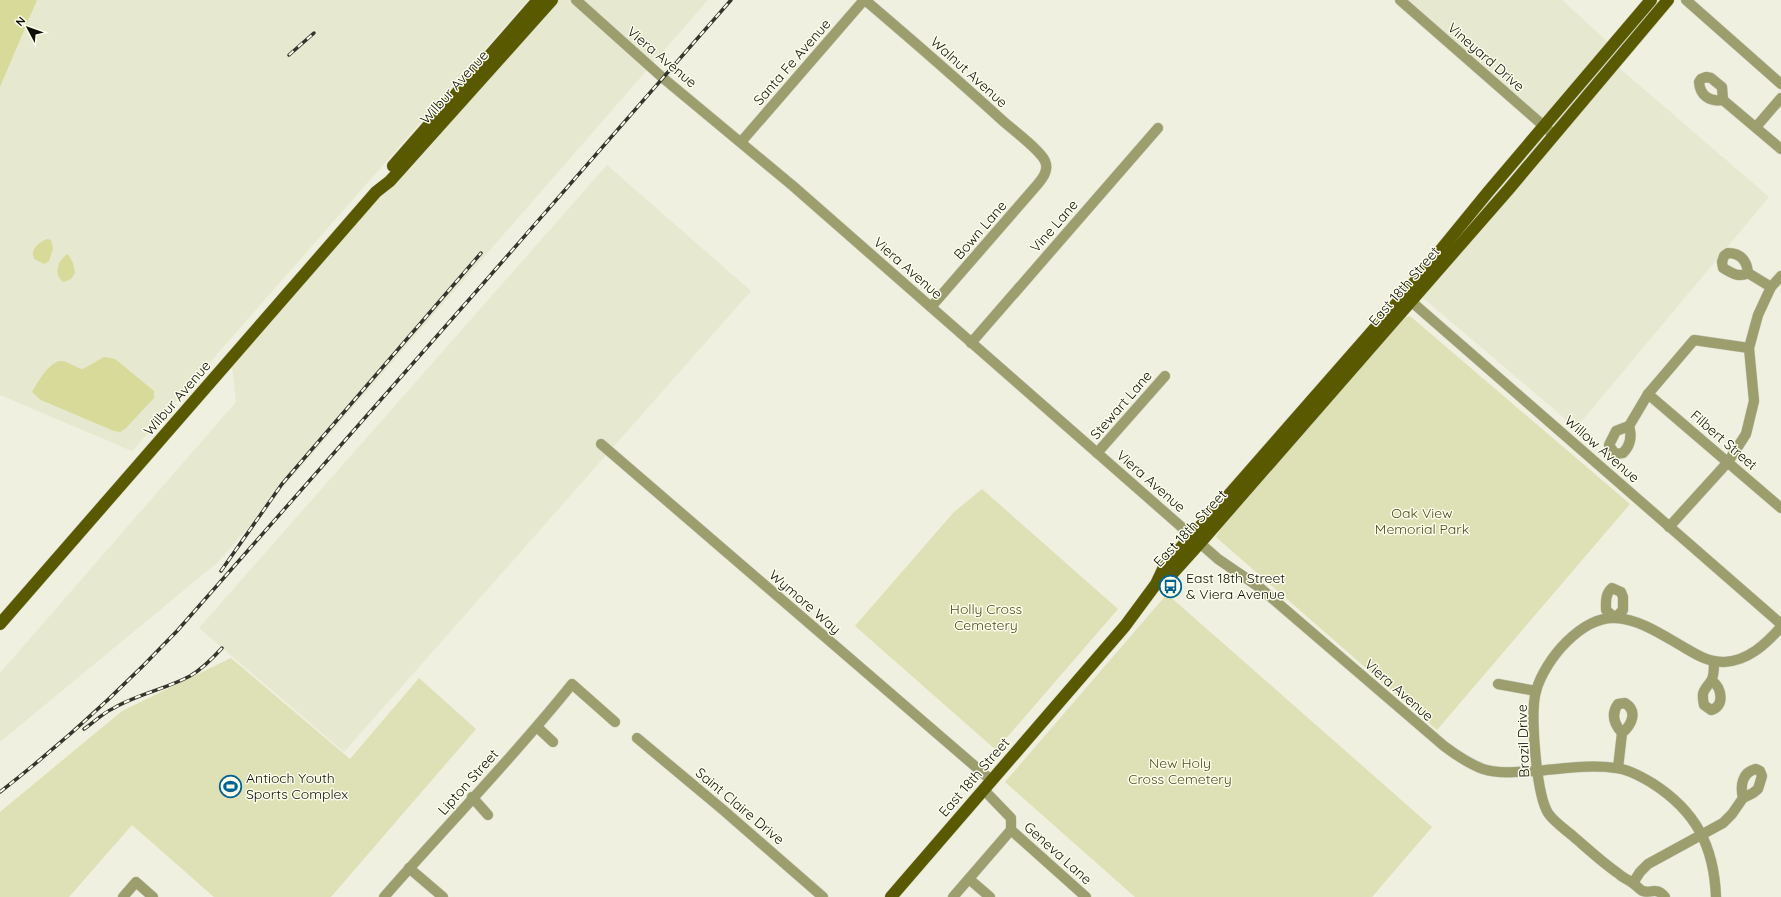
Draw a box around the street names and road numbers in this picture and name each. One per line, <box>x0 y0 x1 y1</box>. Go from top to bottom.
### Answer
street label: Santa Fe Avenue <box>750 15 835 109</box>
street label: Vineyard Drive <box>1444 19 1528 95</box>
street label: Viera Avenue <box>623 23 701 91</box>
street label: Walnut Avenue <box>927 33 1011 111</box>
street label: Wilbur Avenue <box>416 46 492 128</box>
street label: Vine Lane <box>1026 196 1082 256</box>
street label: Bown Lane <box>950 197 1010 263</box>
street label: Viera Avenue <box>870 233 946 303</box>
street label: East 18th Street <box>1365 243 1443 329</box>
street label: Wilbur Avenue <box>140 357 214 439</box>
street label: Stewart Lane <box>1086 367 1156 443</box>
street label: Filbert Street <box>1687 406 1761 474</box>
street label: Willow Avenue <box>1561 412 1643 487</box>
street label: Viera Avenue <box>1113 446 1189 516</box>
street label: East 18th Street <box>1150 485 1231 570</box>
street label: Wymore Way <box>765 566 845 638</box>
street label: Viera Avenue <box>1361 655 1437 725</box>
street label: Brazil Drive <box>1513 704 1533 778</box>
street label: East 18th Street <box>935 734 1013 820</box>
street label: Lipton Street <box>434 745 502 819</box>
street label: Saint Claire Drive <box>692 764 788 848</box>
street label: Geneva Lane <box>1020 818 1096 888</box>

